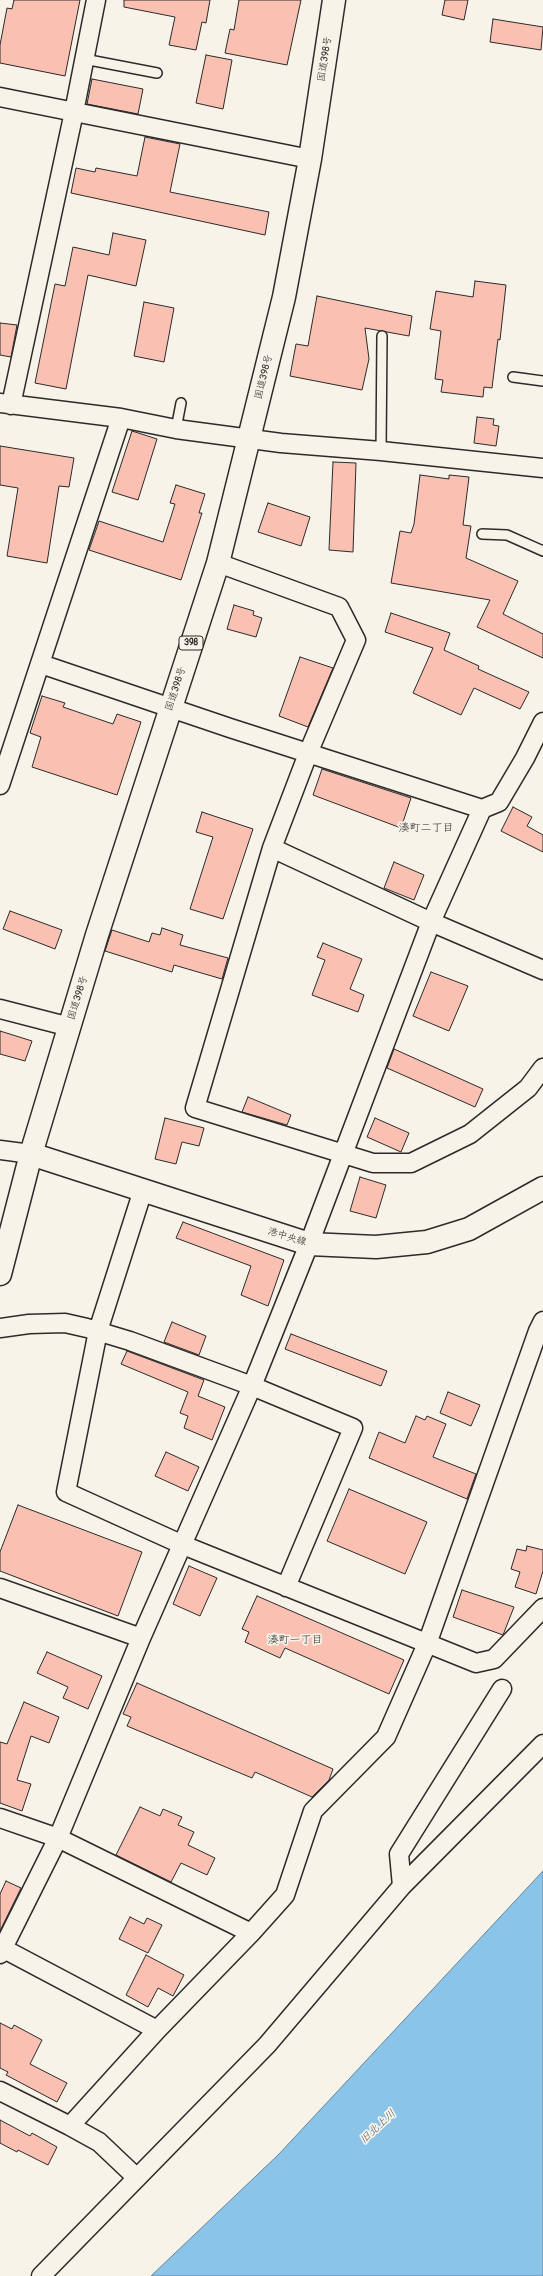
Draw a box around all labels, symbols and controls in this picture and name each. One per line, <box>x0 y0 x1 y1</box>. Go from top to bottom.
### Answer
street label: 国道398号 <box>315 35 335 83</box>
street label: 国道398号 <box>253 353 275 401</box>
road number: 398 <box>179 636 203 650</box>
street label: 国道398号 <box>163 665 189 713</box>
district label: 湊町二丁目 <box>399 821 453 835</box>
street label: 国道398号 <box>66 974 90 1022</box>
street label: 港中央線 <box>266 1225 308 1249</box>
district label: 湊町一丁目 <box>268 1633 322 1647</box>
water label: 旧北上川 <box>357 2107 399 2147</box>

